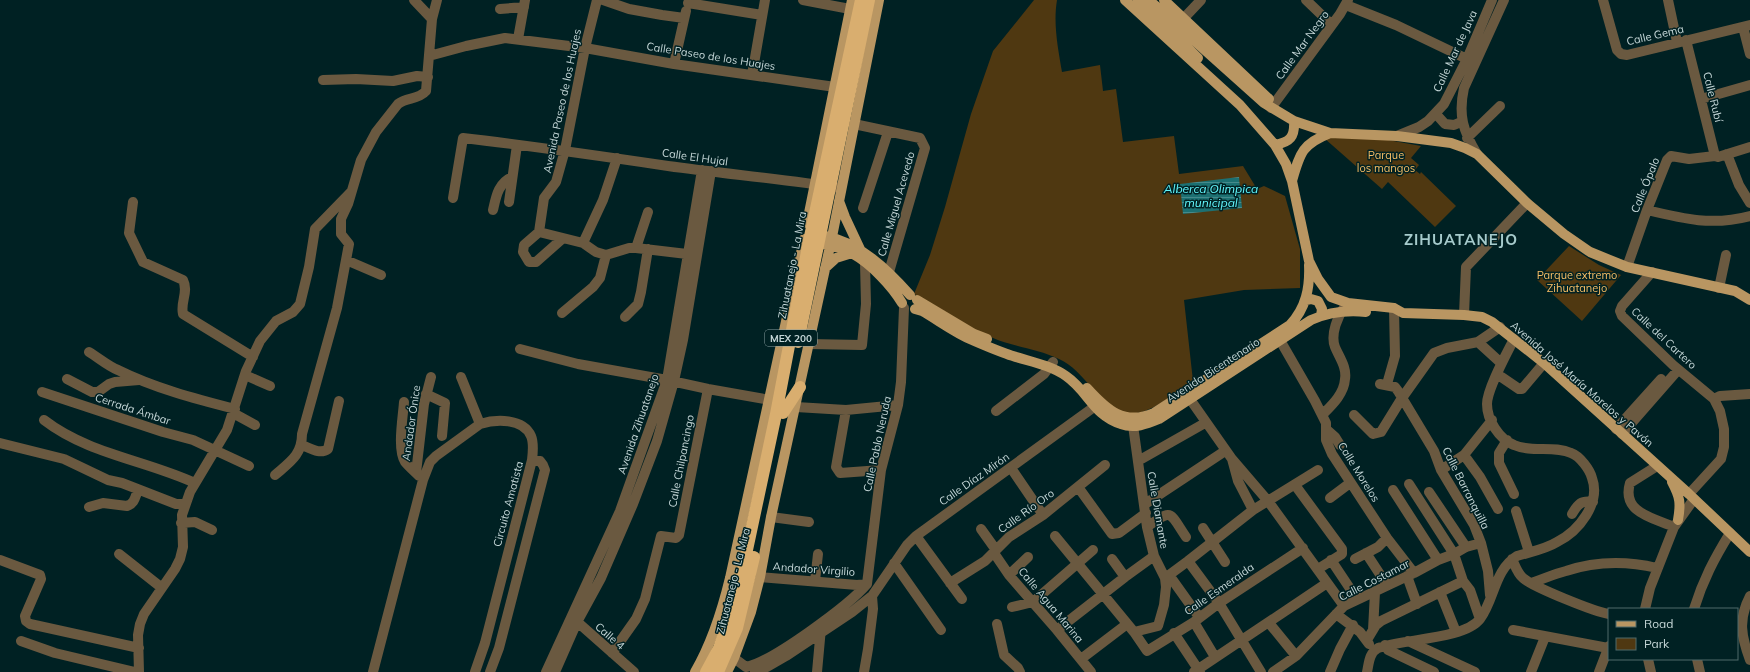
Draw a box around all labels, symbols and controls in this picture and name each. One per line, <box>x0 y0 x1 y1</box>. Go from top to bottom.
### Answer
street label: Calle Mar Negro <box>1272 8 1332 82</box>
street label: Calle Mar de Java <box>1430 8 1480 94</box>
street label: Calle Gema <box>1625 22 1685 48</box>
street label: Avenida Paseo de los Huajes <box>540 28 584 174</box>
street label: Calle Paseo de los Huajes <box>646 39 776 73</box>
street label: Calle Rubí <box>1700 70 1726 125</box>
street label: Calle El Hujal <box>661 145 729 169</box>
park label: Parque los mangos <box>1357 148 1415 175</box>
street label: Calle Miguel Acevedo <box>874 150 918 258</box>
street label: Calle Ópalo <box>1628 155 1662 215</box>
water label: Alberca Olimpica municipal <box>1163 181 1258 210</box>
street label: Zihuatanejo - La Mira <box>775 210 809 320</box>
district label: ZIHUATANEJO <box>1404 230 1518 249</box>
park label: Parque extremo Zihuatanejo <box>1537 268 1617 295</box>
street label: Calle del Cartero <box>1628 304 1700 372</box>
street label: Avenida José María Morelos y Pavón <box>1508 318 1656 450</box>
road number: MEX 200 <box>765 330 817 346</box>
street label: Avenida Bicentenario <box>1164 335 1262 405</box>
street label: Avenida Zihuatanejo <box>614 372 662 476</box>
street label: Andador Ónice <box>399 384 423 462</box>
street label: Cerrada Ámbar <box>93 390 173 428</box>
street label: Calle Pablo Neruda <box>860 395 894 493</box>
street label: Calle Chilpancingo <box>665 413 697 509</box>
street label: Calle Morelos <box>1335 439 1383 505</box>
street label: Calle Barranquilla <box>1439 445 1493 531</box>
street label: Calle Díaz Mirón <box>936 450 1012 508</box>
street label: Circuito Amatista <box>490 460 526 548</box>
street label: Calle Diamante <box>1144 470 1172 550</box>
street label: Calle Río Oro <box>995 486 1057 536</box>
street label: Zihuatanejo - La Mira <box>713 526 753 636</box>
street label: Calle Costamar <box>1336 556 1412 604</box>
street label: Andador Virgilio <box>772 559 856 579</box>
street label: Calle Esmeralda <box>1181 560 1257 618</box>
street label: Calle Agua Marina <box>1015 564 1087 646</box>
legend <box>1608 608 1738 660</box>
text: Road <box>1644 616 1673 631</box>
street label: Calle 4 <box>592 619 628 653</box>
text: Park <box>1644 636 1670 651</box>

